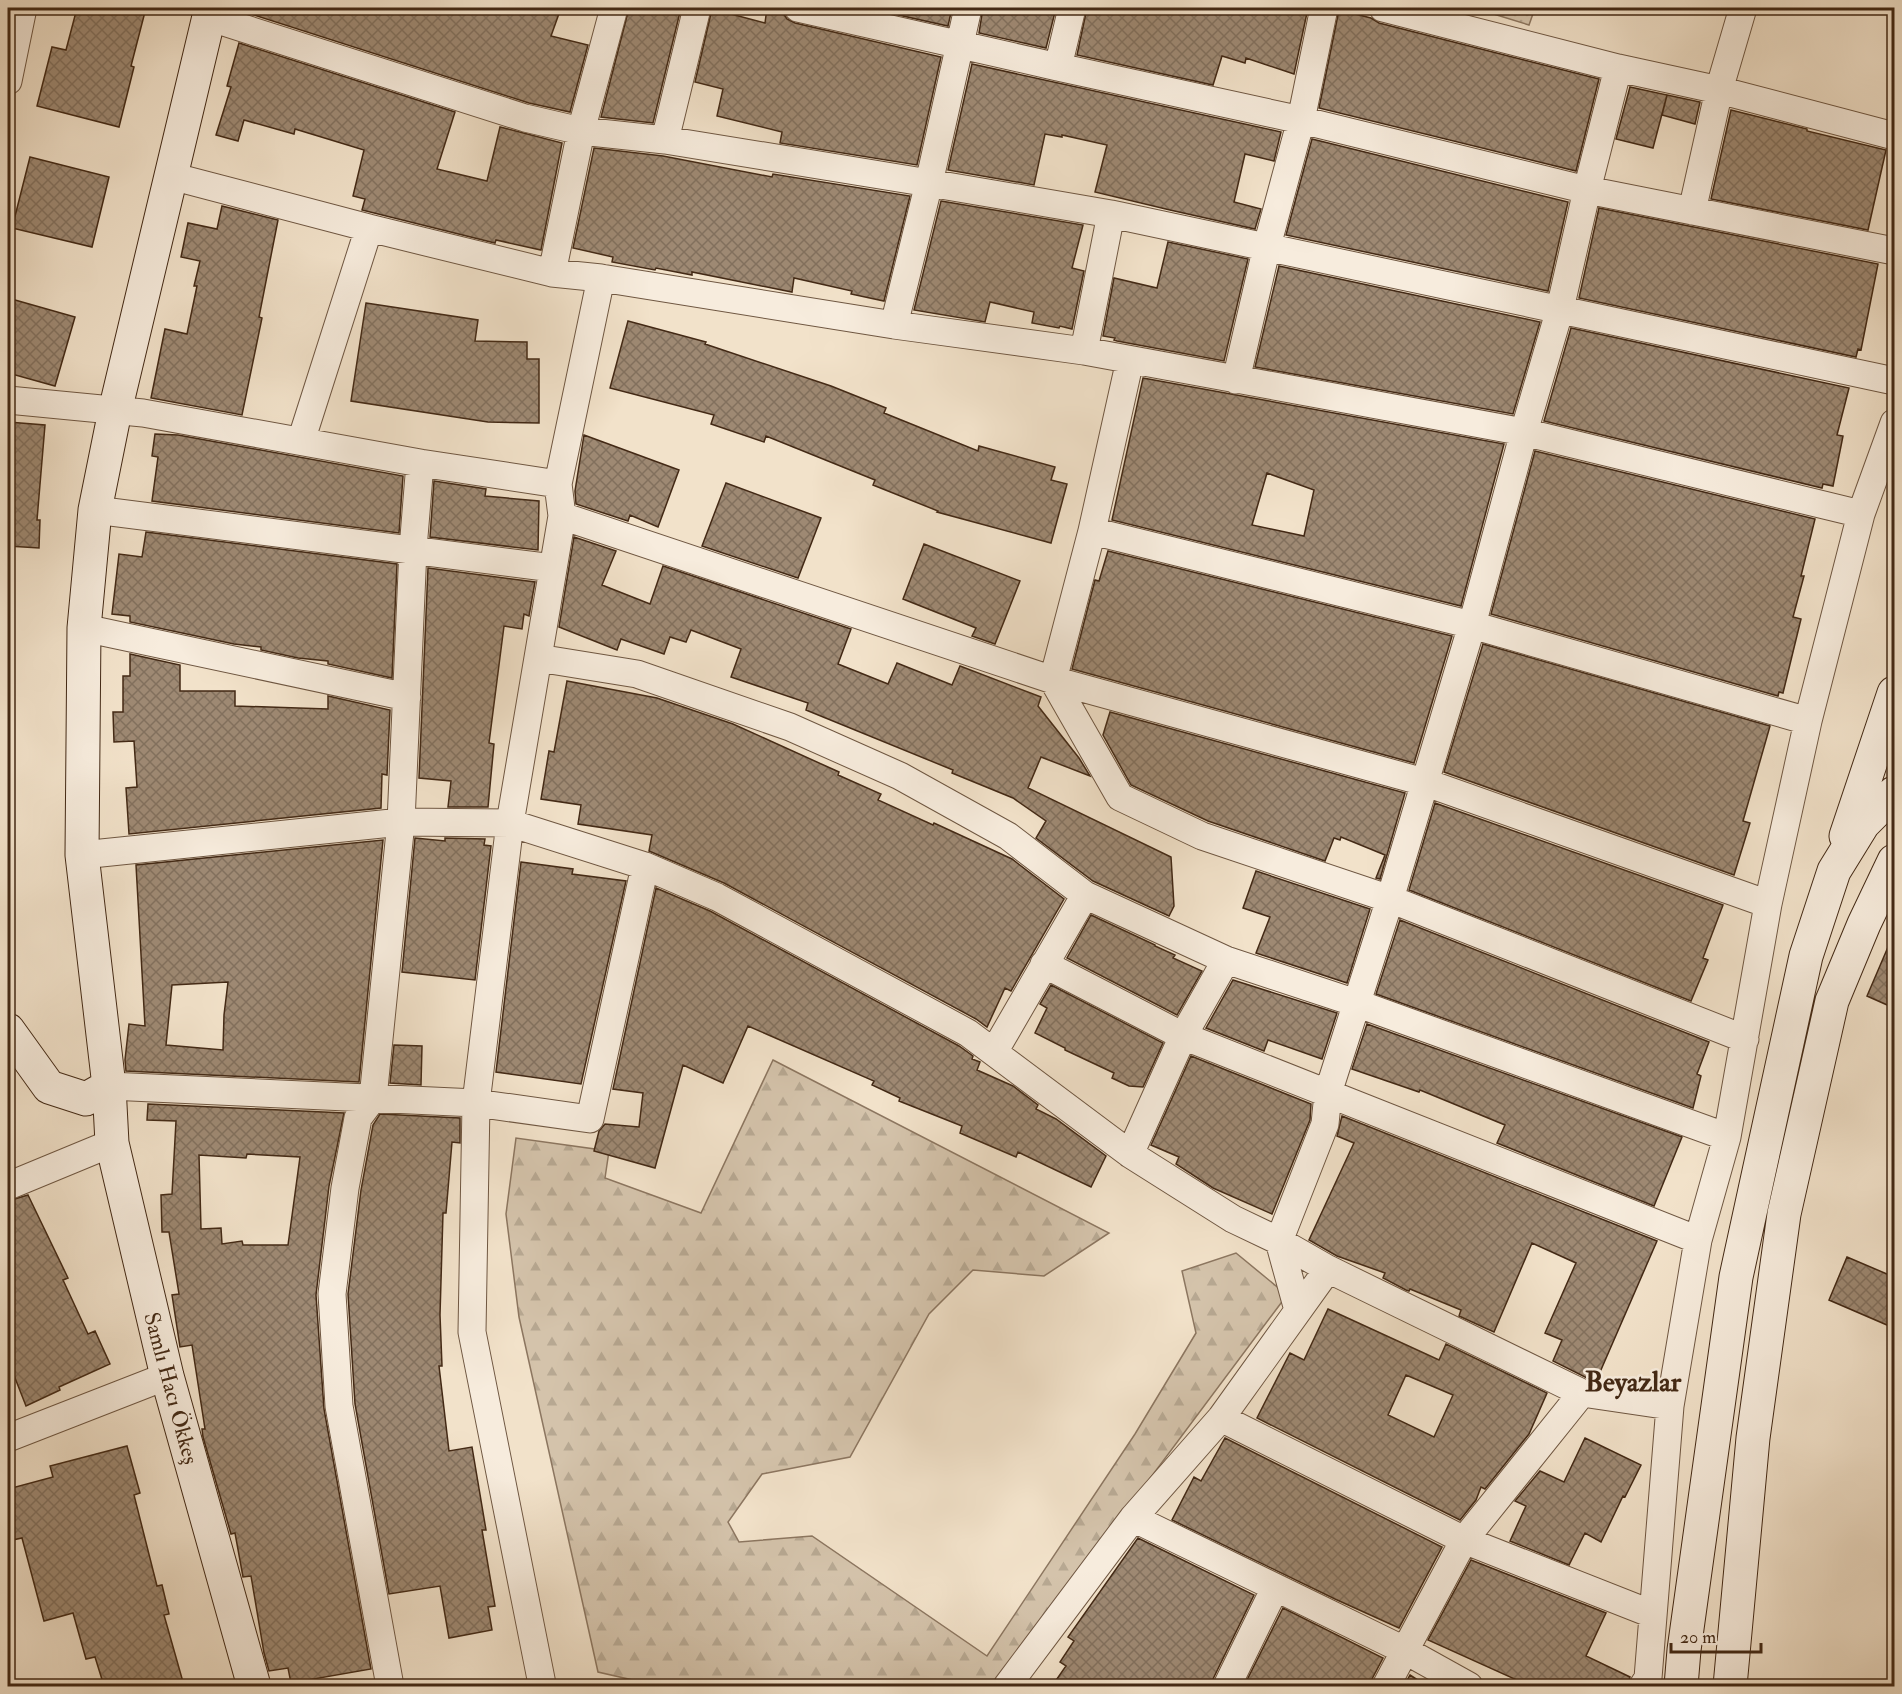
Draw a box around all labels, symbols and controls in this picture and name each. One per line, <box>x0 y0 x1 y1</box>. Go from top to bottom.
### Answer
street label: Samlı Hacı Ökkeş <box>137 1309 205 1467</box>
district label: Beyazlar <box>1585 1365 1682 1400</box>
scale bar <box>1671 1616 1761 1654</box>
text: 20 m <box>1680 1626 1716 1649</box>

